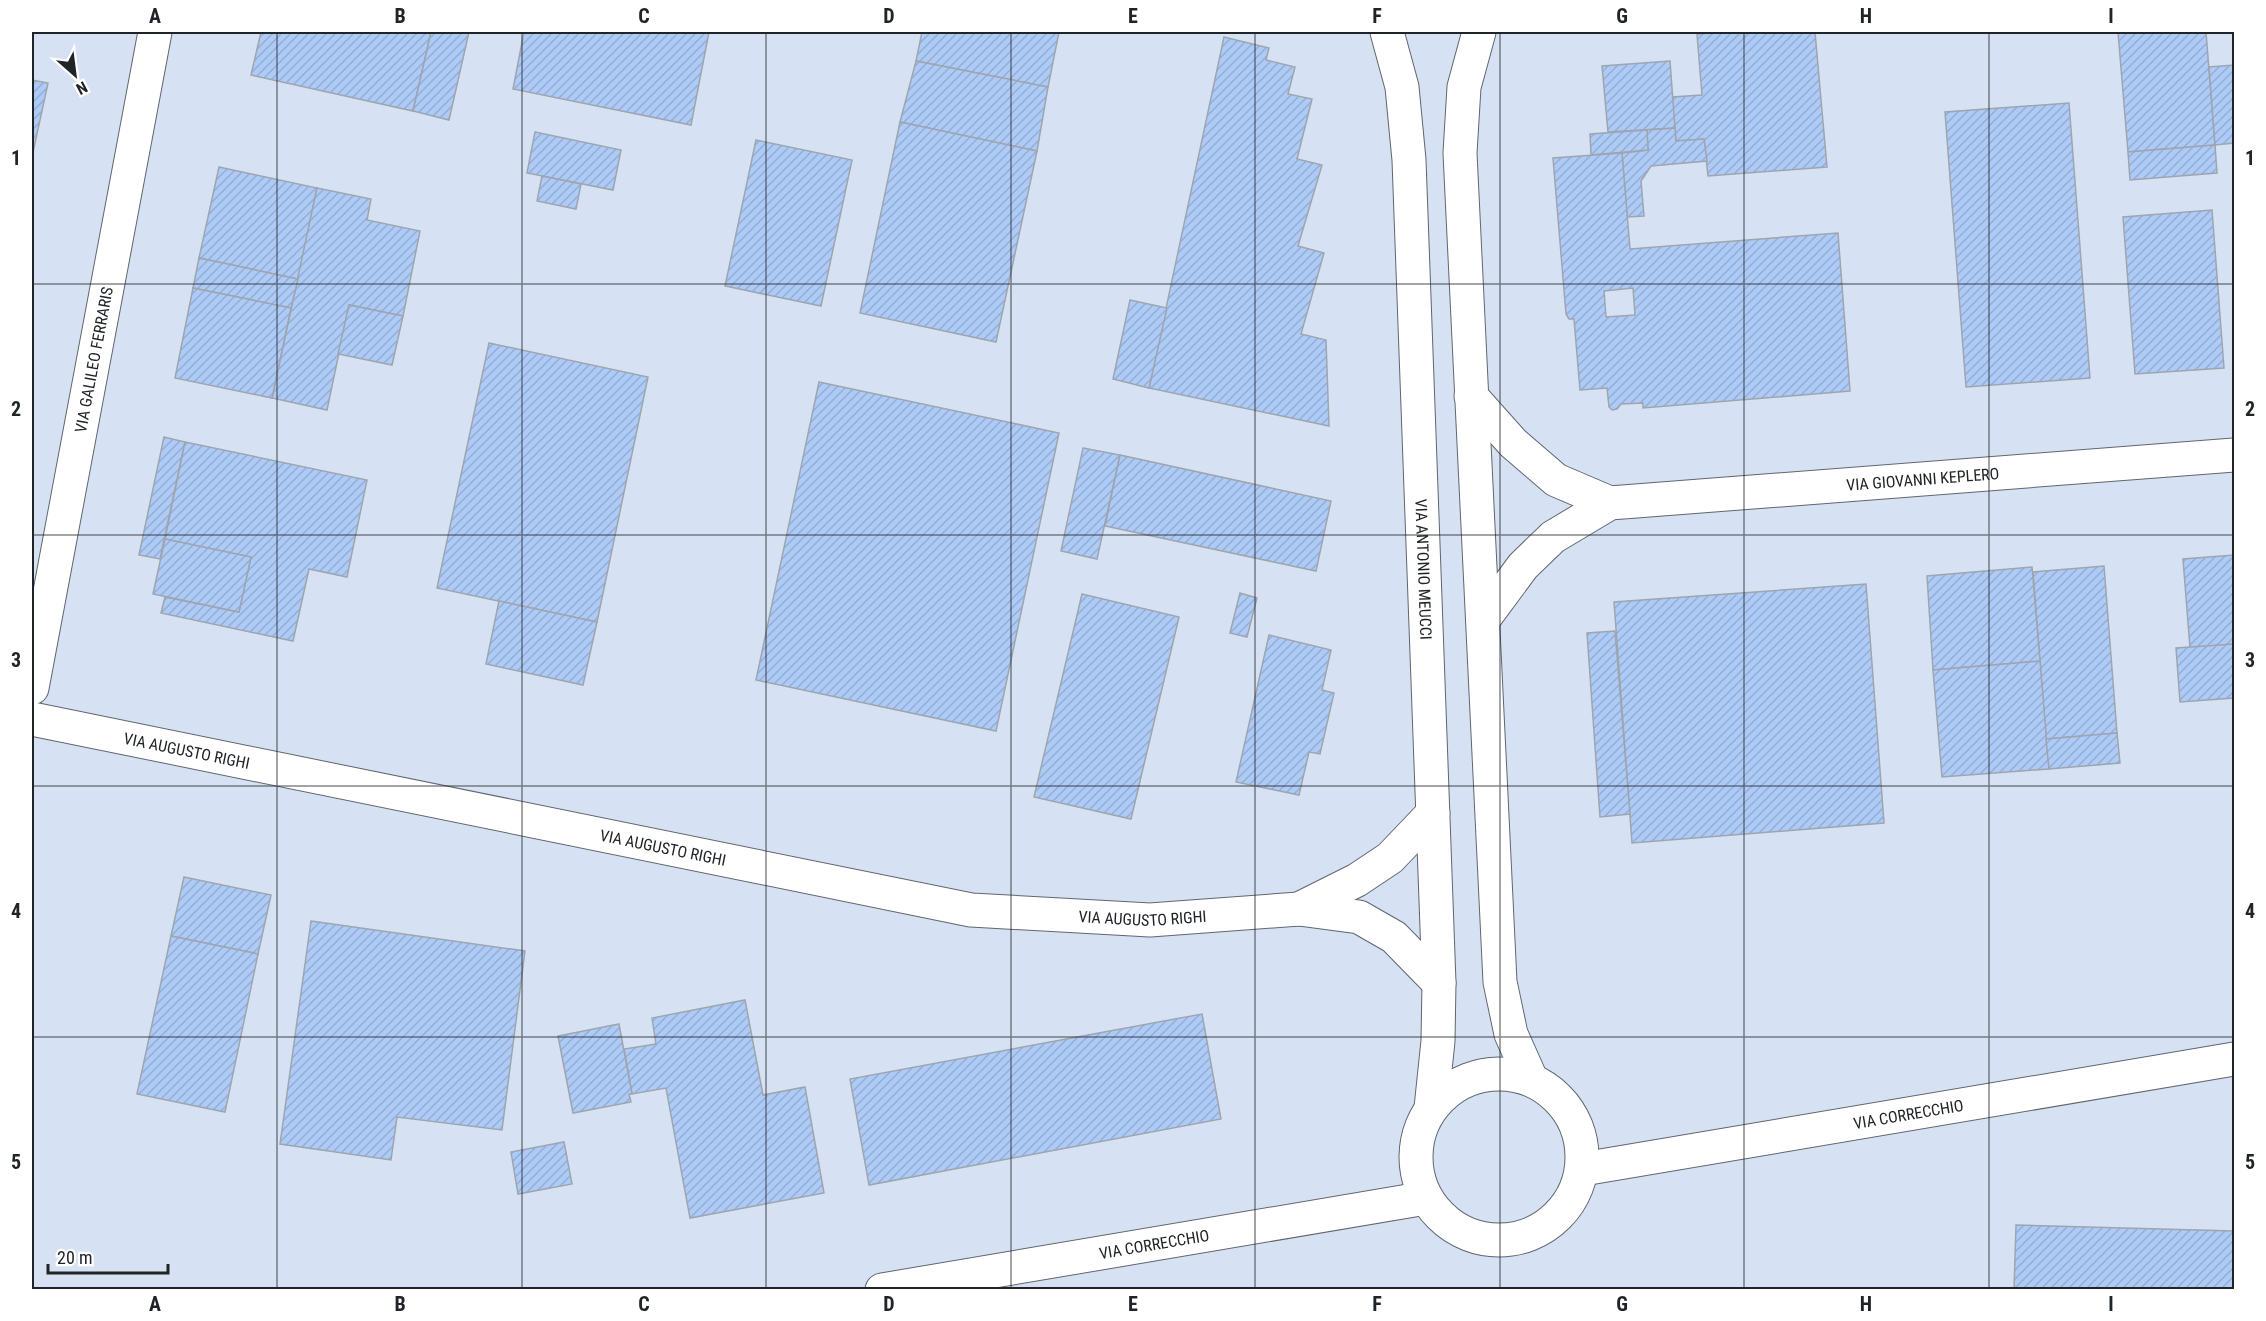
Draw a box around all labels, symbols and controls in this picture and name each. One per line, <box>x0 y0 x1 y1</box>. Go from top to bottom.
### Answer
text: A <box>149 4 161 28</box>
text: B <box>394 4 406 28</box>
text: C <box>638 4 650 28</box>
text: D <box>883 4 895 28</box>
text: E <box>1128 4 1138 28</box>
text: F <box>1372 4 1382 28</box>
text: G <box>1616 4 1628 28</box>
text: H <box>1860 4 1872 28</box>
text: I <box>2108 4 2114 28</box>
north arrow <box>45 45 105 105</box>
text: N <box>73 77 91 98</box>
text: 1 <box>11 146 21 170</box>
text: 1 <box>2245 146 2255 170</box>
street label: VIA GALILEO FERRARIS <box>71 285 117 434</box>
text: 2 <box>11 397 21 421</box>
text: 2 <box>2245 397 2255 421</box>
street label: VIA GIOVANNI KEPLERO <box>1846 464 2000 495</box>
street label: VIA ANTONIO MEUCCI <box>1411 499 1435 640</box>
text: 3 <box>11 648 21 672</box>
text: 3 <box>2245 648 2255 672</box>
street label: VIA AUGUSTO RIGHI <box>122 729 251 773</box>
street label: VIA AUGUSTO RIGHI <box>598 826 728 870</box>
text: 4 <box>11 899 21 923</box>
text: 4 <box>2245 899 2255 923</box>
street label: VIA AUGUSTO RIGHI <box>1078 907 1207 930</box>
street label: VIA CORRECCHIO <box>1852 1096 1965 1133</box>
text: 5 <box>11 1150 21 1174</box>
text: 5 <box>2245 1150 2255 1174</box>
street label: VIA CORRECCHIO <box>1098 1226 1211 1263</box>
scale bar <box>48 1237 168 1275</box>
text: 20 m <box>57 1247 92 1268</box>
text: A <box>149 1292 161 1316</box>
text: B <box>394 1292 406 1316</box>
text: C <box>638 1292 650 1316</box>
text: D <box>883 1292 895 1316</box>
text: E <box>1128 1292 1138 1316</box>
text: F <box>1372 1292 1382 1316</box>
text: G <box>1616 1292 1628 1316</box>
text: H <box>1860 1292 1872 1316</box>
text: I <box>2108 1292 2114 1316</box>

